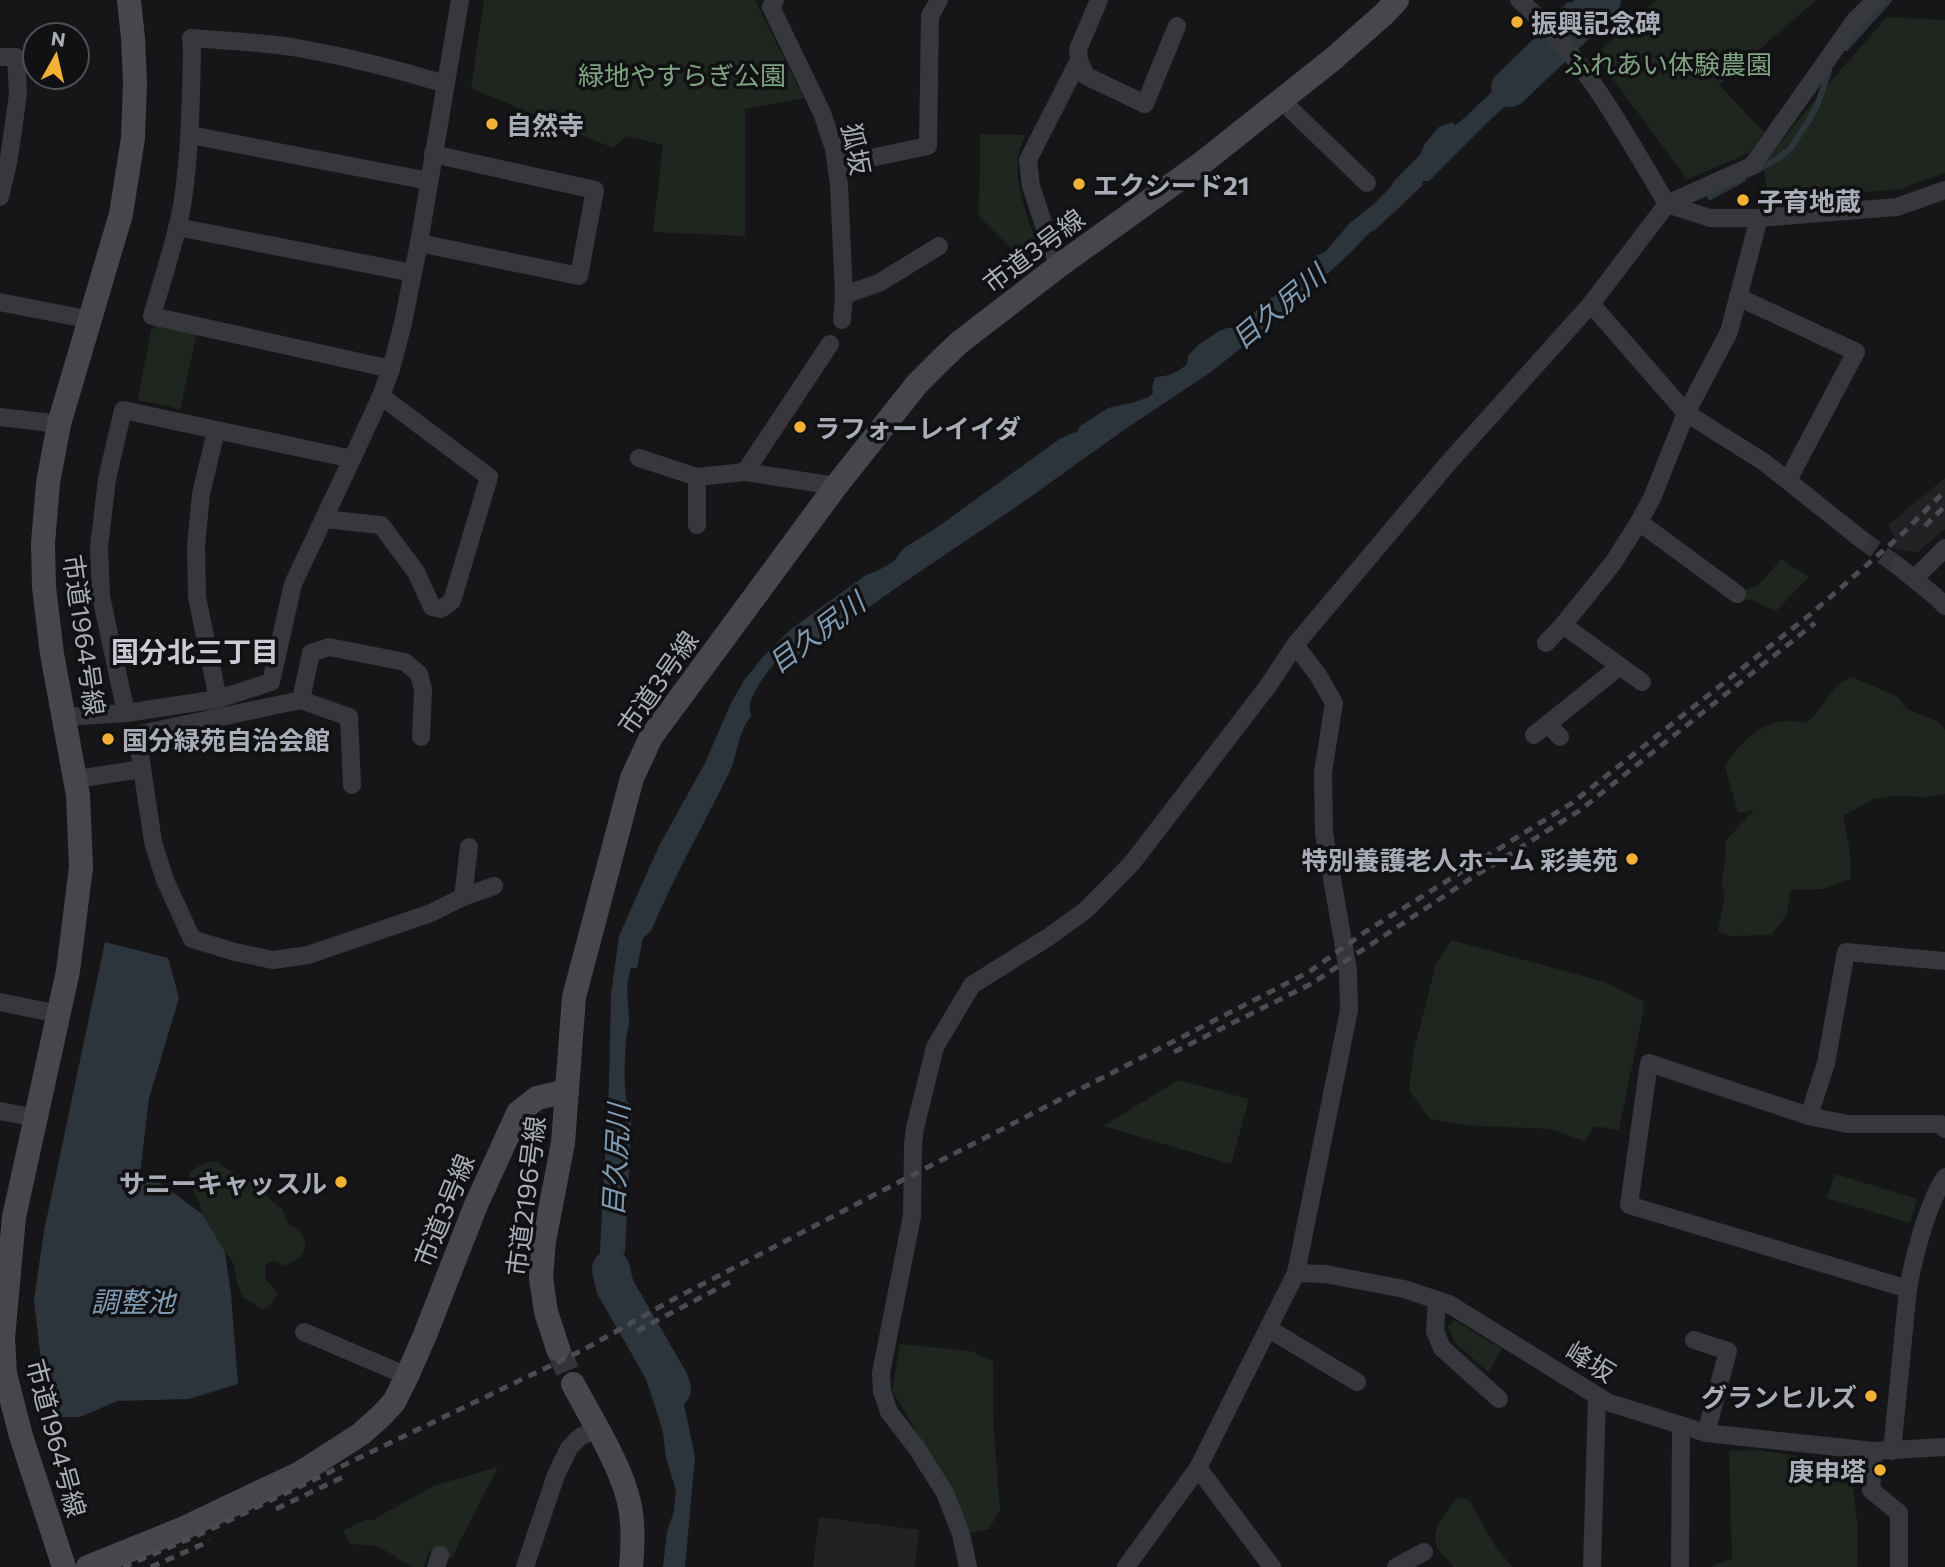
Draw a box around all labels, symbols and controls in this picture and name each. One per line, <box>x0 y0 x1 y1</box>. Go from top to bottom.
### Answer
place label: 振興記念碑 <box>1531 7 1661 38</box>
marker: 振興記念碑 <box>1509 14 1525 30</box>
north arrow <box>21 21 91 91</box>
text: N <box>50 26 67 51</box>
park label: ふれあい体験農園 <box>1564 48 1772 79</box>
park label: 緑地やすらぎ公園 <box>578 59 786 90</box>
place label: 自然寺 <box>506 109 584 140</box>
marker: 自然寺 <box>484 116 500 132</box>
street label: 狐坂 <box>837 121 877 177</box>
place label: エクシード21 <box>1093 169 1250 200</box>
marker: エクシード21 <box>1071 176 1087 192</box>
place label: 子育地蔵 <box>1757 185 1861 216</box>
marker: 子育地蔵 <box>1735 192 1751 208</box>
street label: 市道3号線 <box>976 202 1090 298</box>
water label: 目久尻川 <box>1224 255 1334 355</box>
place label: ラフォーレイイダ <box>814 412 1021 443</box>
marker: ラフォーレイイダ <box>792 419 808 435</box>
street label: 市道1964号線 <box>58 552 112 718</box>
water label: 目久尻川 <box>761 583 873 679</box>
street label: 市道3号線 <box>610 624 704 740</box>
district label: 国分北三丁目 <box>111 634 279 668</box>
place label: 国分緑苑自治会館 <box>122 724 330 755</box>
marker: 国分緑苑自治会館 <box>100 731 116 747</box>
place label: 特別養護老人ホーム 彩美苑 <box>1302 844 1618 875</box>
marker: 特別養護老人ホーム 彩美苑 <box>1624 851 1640 867</box>
water label: 目久尻川 <box>595 1100 635 1217</box>
street label: 市道2196号線 <box>500 1114 550 1278</box>
street label: 市道3号線 <box>406 1149 480 1271</box>
place label: サニーキャッスル <box>119 1167 327 1198</box>
marker: サニーキャッスル <box>333 1174 349 1190</box>
water label: 調整池 <box>91 1284 178 1318</box>
street label: 峰坂 <box>1561 1334 1621 1388</box>
street label: 市道1964号線 <box>21 1356 93 1520</box>
place label: グランヒルズ <box>1701 1381 1857 1412</box>
marker: グランヒルズ <box>1863 1388 1879 1404</box>
place label: 庚申塔 <box>1788 1455 1866 1486</box>
marker: 庚申塔 <box>1872 1462 1888 1478</box>

